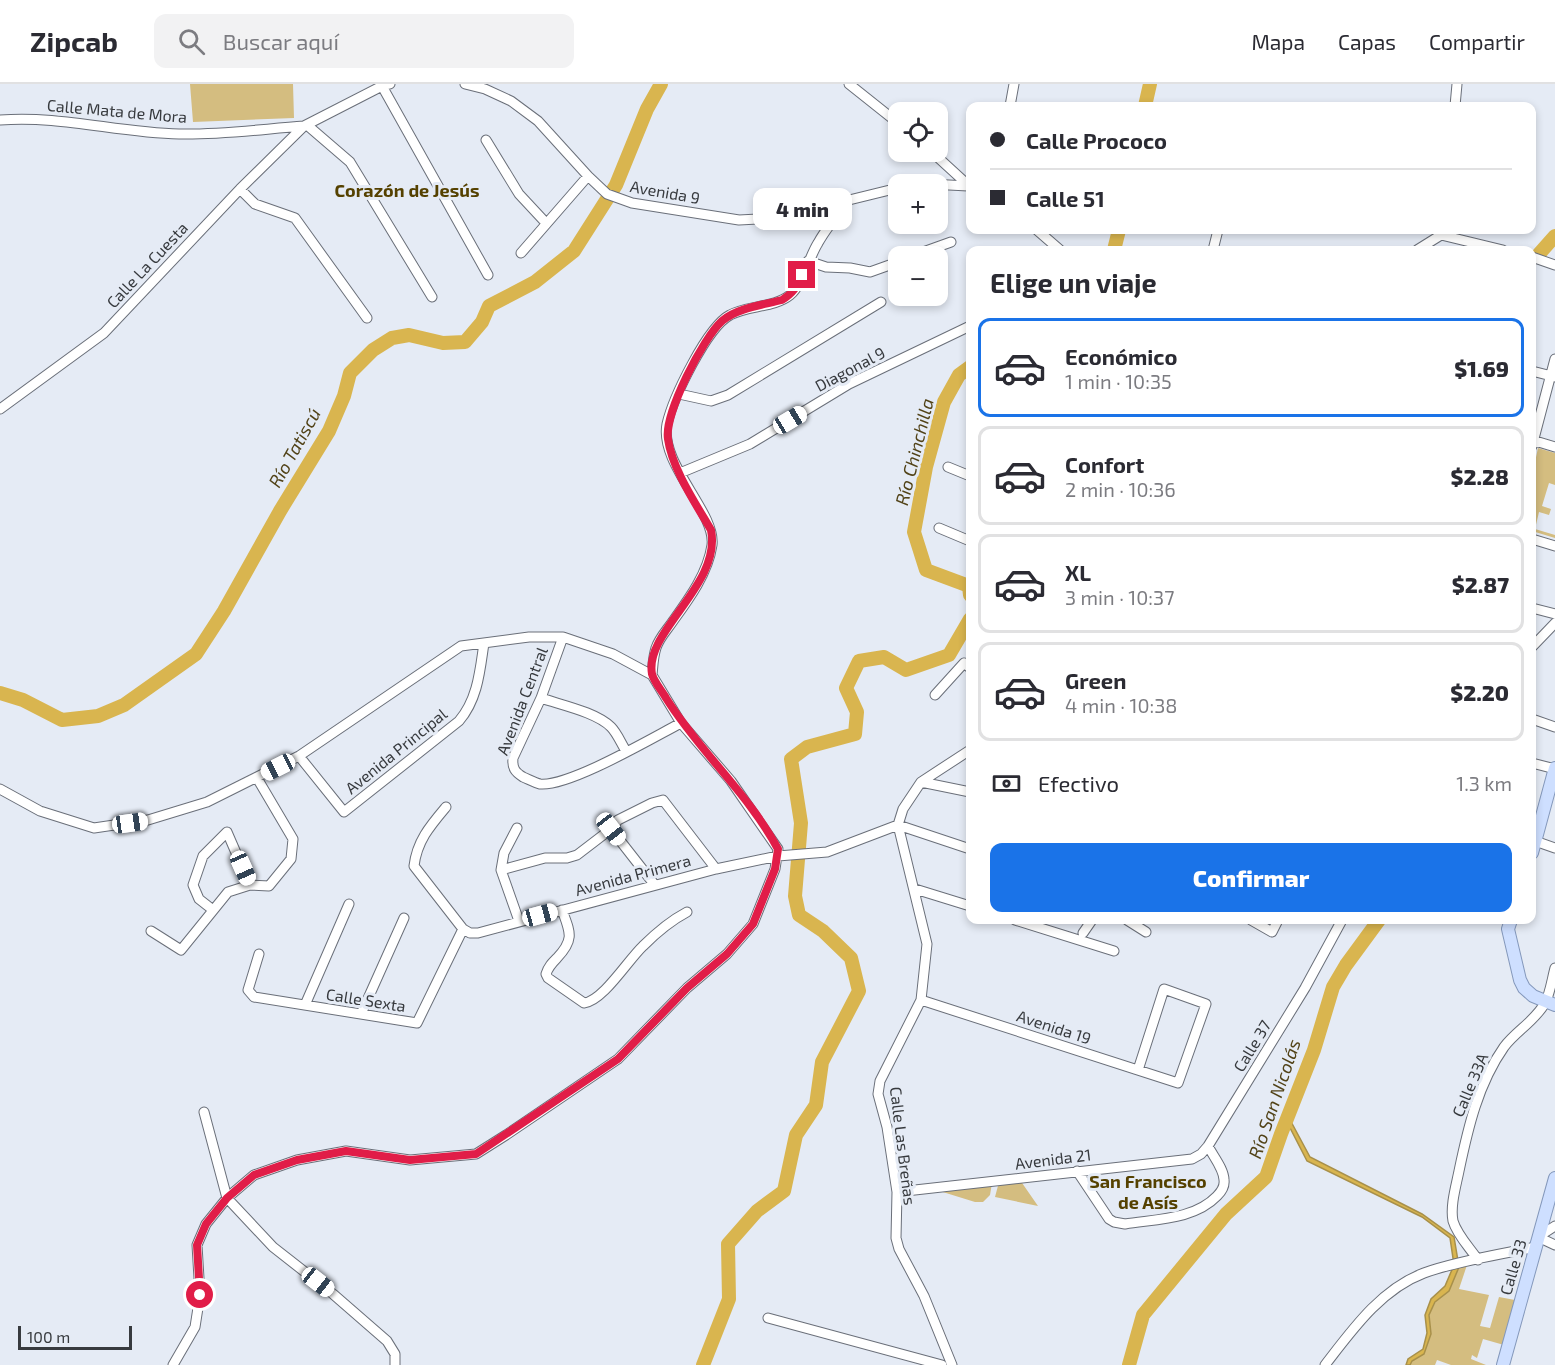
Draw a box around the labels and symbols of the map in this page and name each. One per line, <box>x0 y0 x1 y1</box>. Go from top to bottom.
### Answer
street label: Calle Mata de Mora <box>46 95 188 126</box>
street label: Avenida 9 <box>629 176 701 207</box>
district label: Corazón de Jesús <box>335 179 479 201</box>
callout: 4 min <box>752 188 852 230</box>
street label: Calle La Cuesta <box>102 218 191 311</box>
route end <box>788 261 815 288</box>
street label: Diagonal 9 <box>812 342 888 395</box>
water label: Río Chinchilla <box>890 396 938 508</box>
car <box>770 403 810 437</box>
water label: Río Tatiscú <box>263 404 325 491</box>
street label: Avenida Central <box>492 644 551 758</box>
street label: Avenida Principal <box>341 704 450 797</box>
car <box>258 751 298 783</box>
car <box>593 809 629 849</box>
car <box>111 812 149 834</box>
car <box>227 848 259 888</box>
street label: Avenida Primera <box>573 850 693 899</box>
car <box>520 902 560 928</box>
street label: Calle Sexta <box>325 984 407 1015</box>
street label: Avenida 19 <box>1015 1006 1094 1047</box>
street label: Calle 37 <box>1229 1017 1274 1075</box>
water label: Río San Nicolás <box>1243 1036 1305 1161</box>
street label: Calle 33A <box>1448 1050 1491 1119</box>
street label: Calle Las Breñas <box>887 1086 920 1206</box>
street label: Avenida 21 <box>1014 1144 1092 1173</box>
district label: San Francisco de Asís <box>1089 1170 1207 1213</box>
street label: Calle 33 <box>1495 1237 1530 1297</box>
car <box>298 1264 338 1300</box>
route start <box>186 1281 213 1308</box>
scale bar <box>18 1323 132 1350</box>

